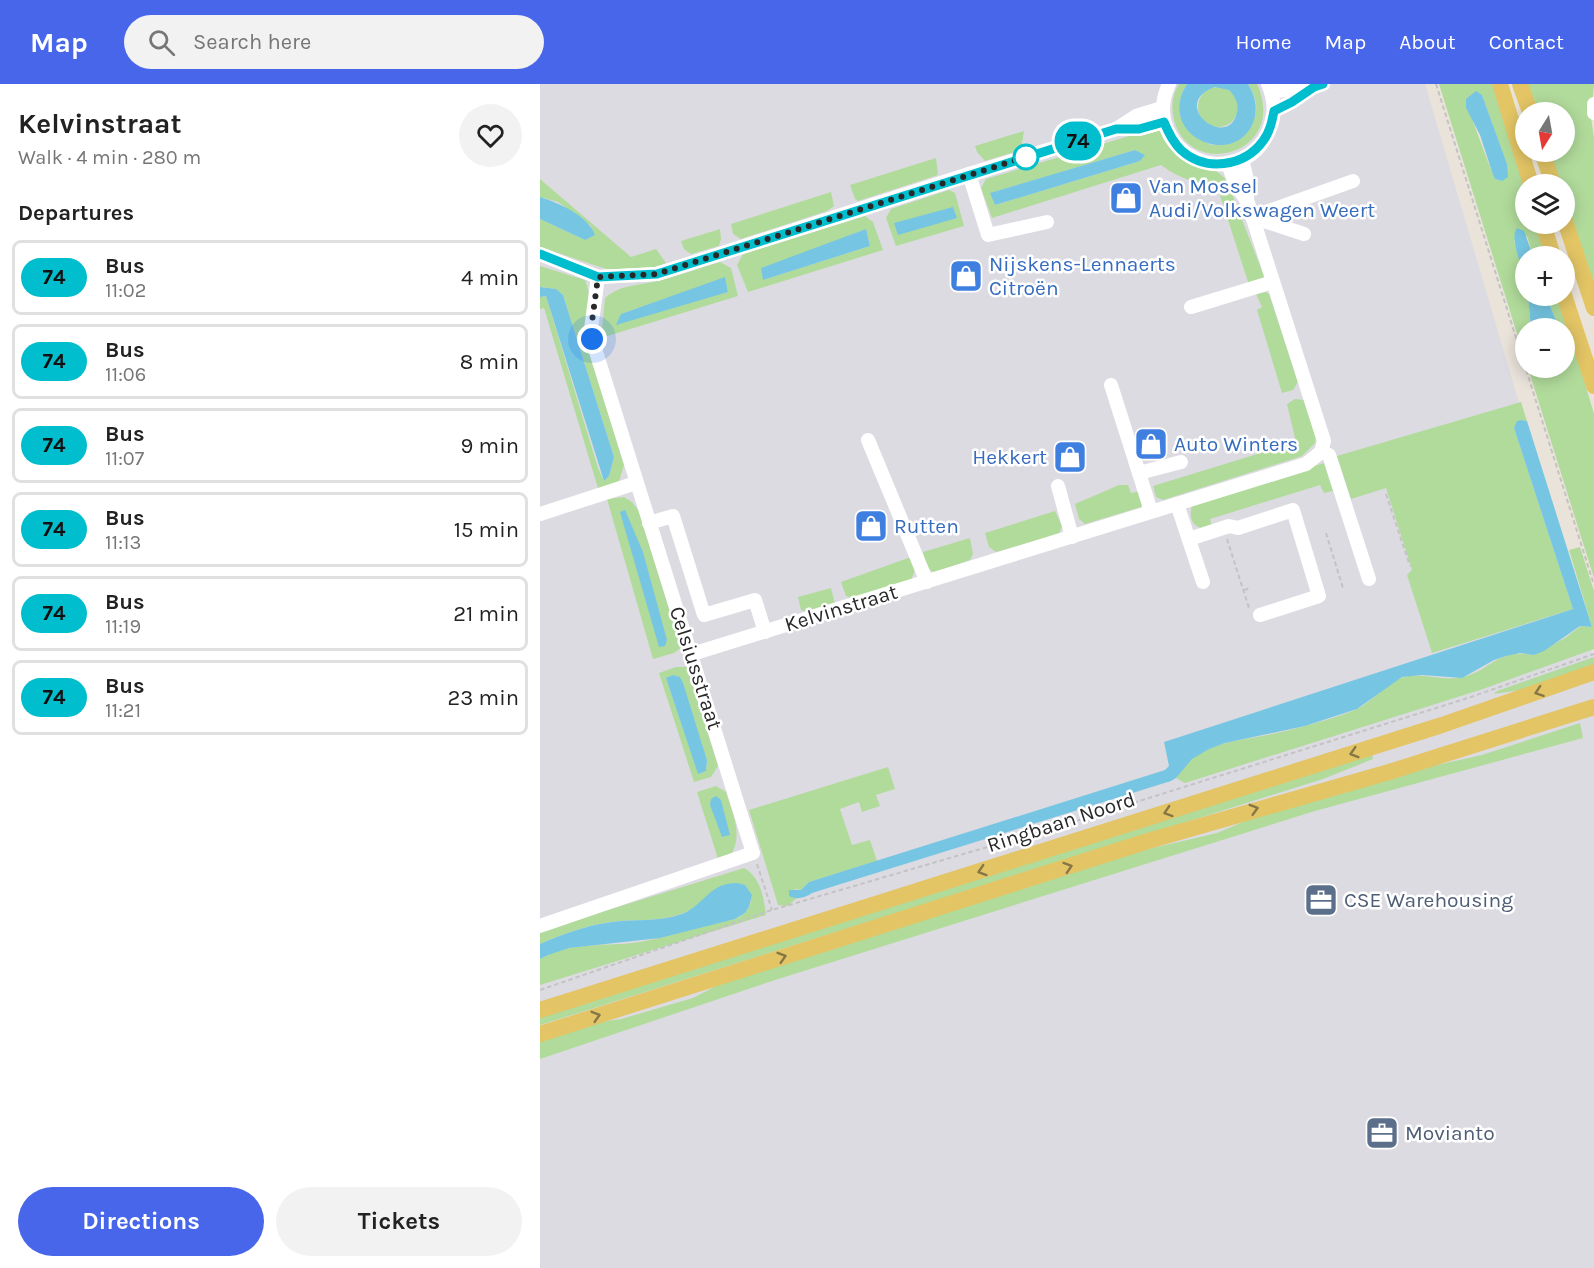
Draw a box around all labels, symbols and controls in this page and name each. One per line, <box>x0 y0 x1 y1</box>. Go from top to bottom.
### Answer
search box <box>124 15 544 69</box>
text: Map <box>30 26 88 59</box>
icon: search <box>145 26 178 59</box>
text: Search here <box>193 29 311 55</box>
text: Home <box>1236 30 1292 54</box>
text: Map <box>1325 30 1366 54</box>
text: About <box>1399 30 1456 54</box>
text: Contact <box>1489 30 1564 54</box>
north arrow <box>1515 102 1575 162</box>
map controls <box>1515 102 1575 378</box>
button: heart <box>459 104 522 167</box>
text: Kelvinstraat <box>18 107 181 140</box>
line badge: 74 <box>1051 122 1105 160</box>
text: 74 <box>1067 129 1089 153</box>
unlabelled marker <box>1013 144 1039 170</box>
text: Walk · 4 min · 280 m <box>18 146 201 169</box>
place label: Van Mossel Audi/Volkswagen Weert <box>1149 174 1375 222</box>
button: layers <box>1515 174 1575 234</box>
shop icon: Van Mossel Audi/Volkswagen Weert <box>1108 180 1144 216</box>
text: Departures <box>18 200 134 226</box>
button: + <box>1515 246 1575 306</box>
place label: Nijskens-Lennaerts Citroën <box>989 252 1176 300</box>
text: Bus <box>105 253 145 279</box>
shop icon: Nijskens-Lennaerts Citroën <box>948 258 984 294</box>
text: 74 <box>43 265 65 289</box>
text: 4 min <box>461 265 519 291</box>
text: 11:02 <box>105 279 146 302</box>
button: − <box>1515 318 1575 378</box>
your location <box>577 324 607 354</box>
text: Bus <box>105 337 145 363</box>
text: 74 <box>43 349 65 373</box>
text: 8 min <box>460 349 519 375</box>
text: 11:06 <box>105 363 146 386</box>
text: Bus <box>105 421 145 447</box>
shop icon: Auto Winters <box>1133 426 1169 462</box>
place label: Auto Winters <box>1174 432 1298 456</box>
text: 74 <box>43 433 65 457</box>
text: 9 min <box>461 433 519 459</box>
shop icon: Hekkert <box>1052 439 1088 475</box>
place label: Hekkert <box>972 445 1047 469</box>
text: 11:07 <box>105 447 144 470</box>
text: Bus <box>105 505 145 531</box>
shop icon: Rutten <box>853 508 889 544</box>
place label: Rutten <box>894 514 959 538</box>
text: 74 <box>43 517 65 541</box>
text: 15 min <box>454 517 519 543</box>
text: 11:13 <box>105 531 141 554</box>
street label: Kelvinstraat <box>782 579 900 636</box>
text: Bus <box>105 589 145 615</box>
text: 74 <box>43 601 65 625</box>
text: 21 min <box>453 601 519 627</box>
street label: Celsiusstraat <box>665 603 727 733</box>
text: 11:19 <box>105 615 141 638</box>
text: Bus <box>105 673 145 699</box>
one-way arrow <box>1534 684 1545 697</box>
text: 74 <box>43 685 65 709</box>
text: 23 min <box>448 685 519 711</box>
text: 11:21 <box>105 699 141 722</box>
one-way arrow <box>1349 746 1360 758</box>
street label: Ringbaan Noord <box>984 787 1138 857</box>
one-way arrow <box>1248 804 1259 816</box>
one-way arrow <box>1163 805 1174 817</box>
one-way arrow <box>1062 861 1073 874</box>
one-way arrow <box>977 864 988 876</box>
office icon: CSE Warehousing <box>1303 882 1339 918</box>
place label: CSE Warehousing <box>1344 888 1513 912</box>
one-way arrow <box>776 952 787 964</box>
one-way arrow <box>590 1011 601 1023</box>
office icon: Movianto <box>1364 1115 1400 1151</box>
place label: Movianto <box>1405 1121 1495 1145</box>
button: Directions <box>18 1187 264 1256</box>
button: Tickets <box>276 1187 522 1256</box>

